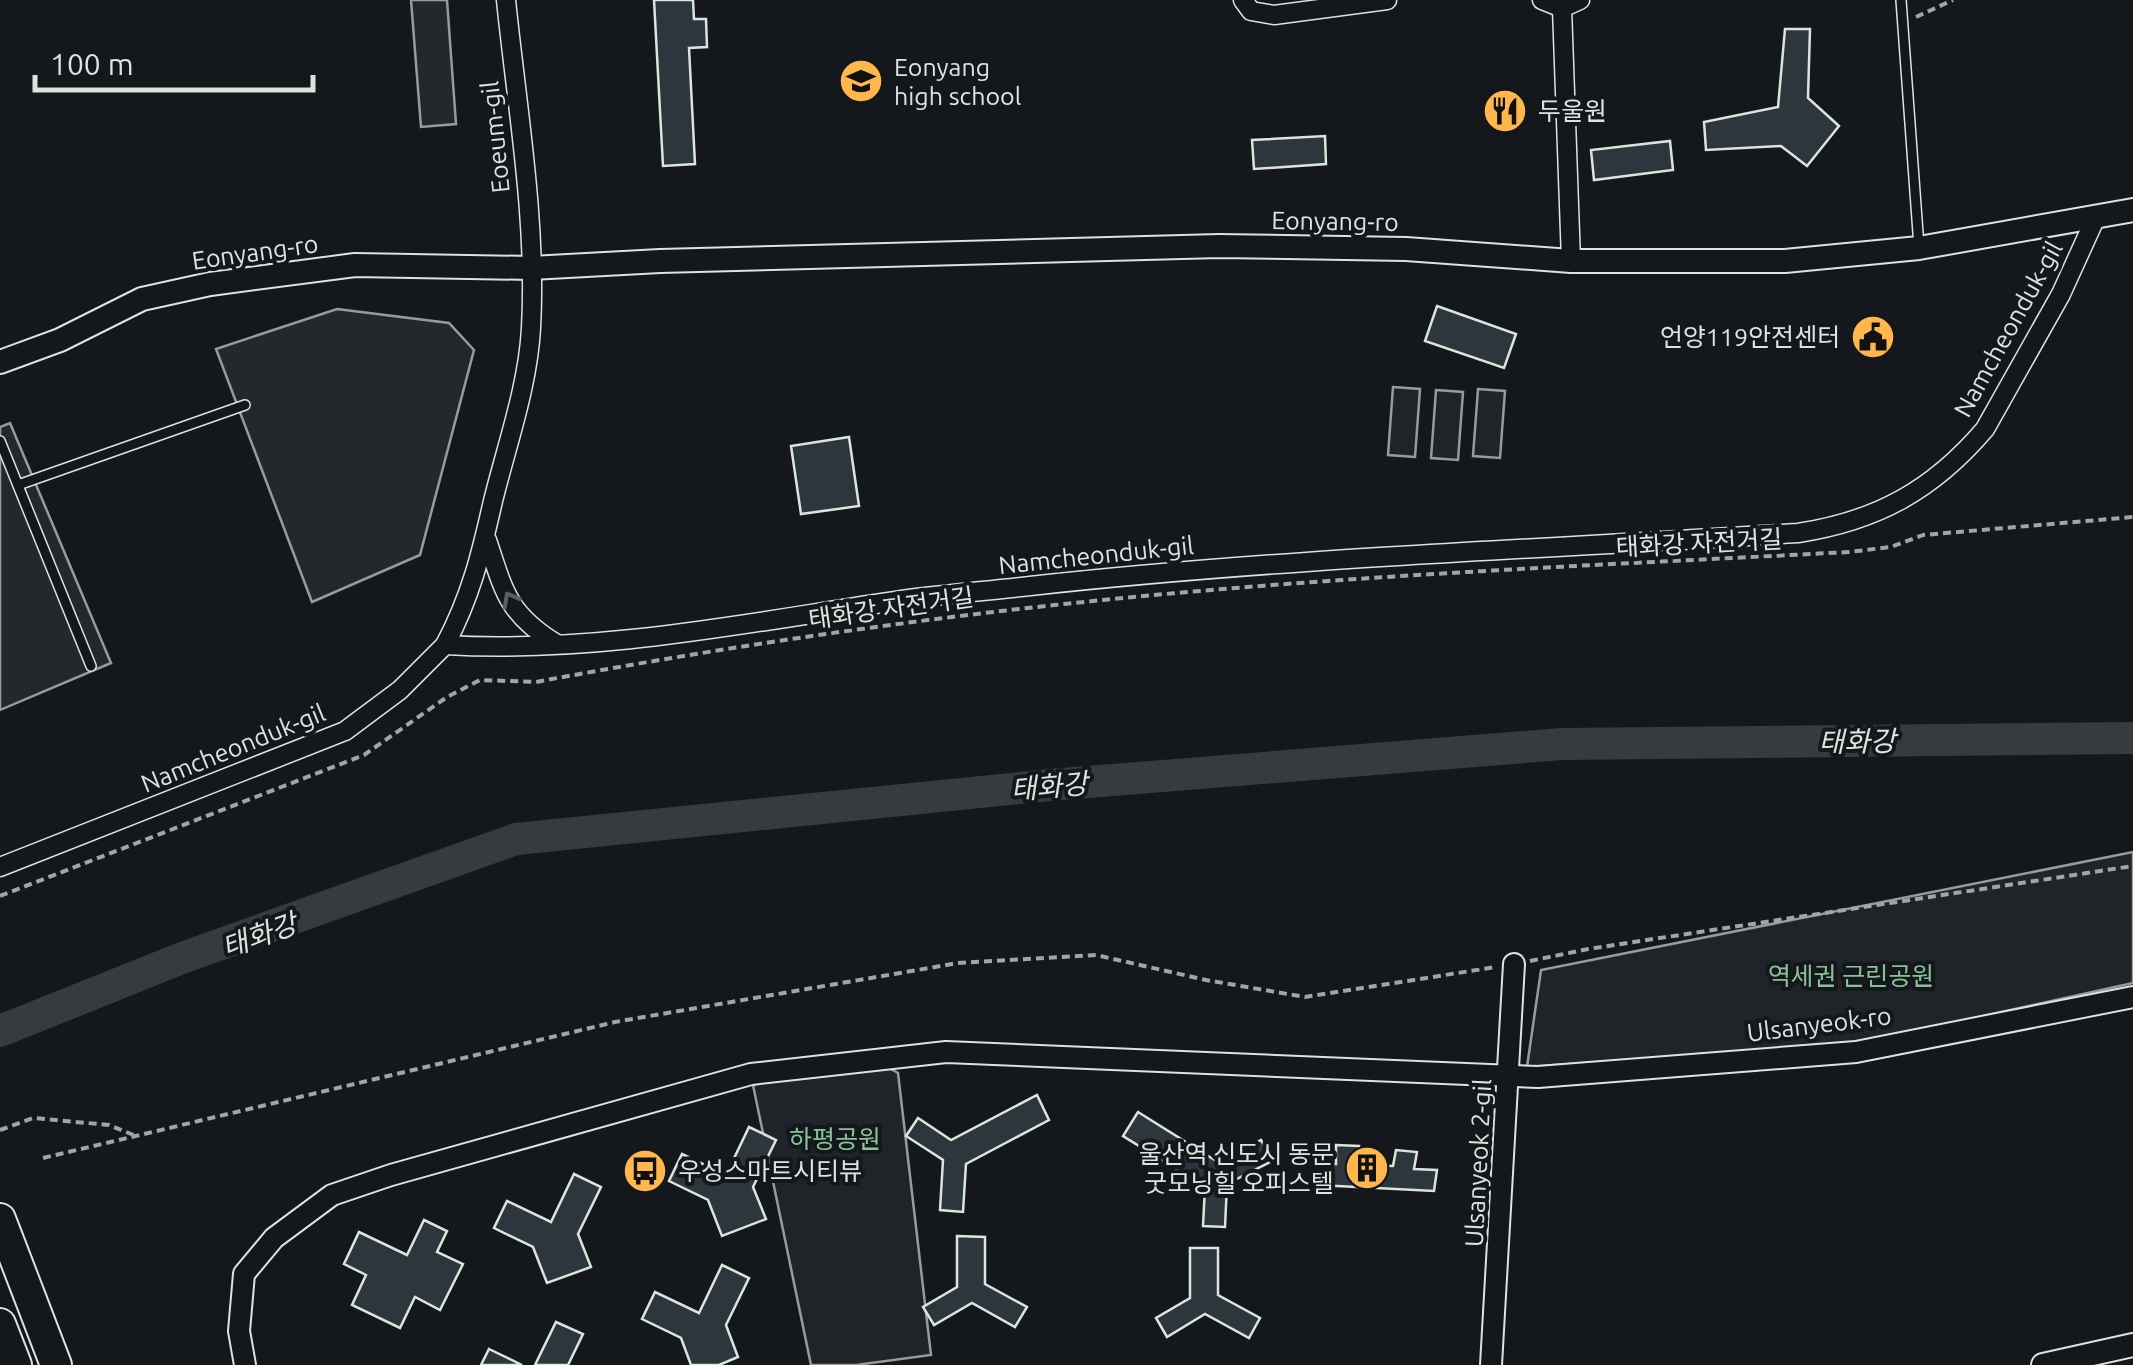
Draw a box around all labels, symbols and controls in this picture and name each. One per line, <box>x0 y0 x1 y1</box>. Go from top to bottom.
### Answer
scale bar <box>35 30 312 92</box>
text: 100 m <box>50 47 134 81</box>
place label: Eonyang high school <box>894 53 1021 110</box>
school or university icon: Eonyang high school <box>838 58 884 104</box>
street label: Eoeum-gil <box>475 80 515 194</box>
restaurant icon: 두울원 <box>1482 88 1528 134</box>
place label: 두울원 <box>1538 97 1607 125</box>
street label: Eonyang-ro <box>1271 206 1399 236</box>
street label: Eonyang-ro <box>190 229 320 275</box>
street label: Namcheonduk-gil <box>1948 236 2068 422</box>
public building icon: 언양119안전센터 <box>1850 314 1896 360</box>
place label: 언양119안전센터 <box>1660 323 1840 351</box>
street label: 태화강 자전거길 <box>1615 525 1783 561</box>
street label: Namcheonduk-gil <box>997 531 1195 579</box>
street label: 태화강 자전거길 <box>806 583 976 633</box>
one-way arrow <box>503 592 523 610</box>
street label: Namcheonduk-gil <box>137 698 329 798</box>
water label: 태화강 <box>1818 725 1899 757</box>
water label: 태화강 <box>1009 767 1092 805</box>
water label: 태화강 <box>217 906 304 963</box>
park label: 역세권 근린공원 <box>1768 962 1934 990</box>
street label: Ulsanyeok-ro <box>1745 1001 1893 1047</box>
street label: Ulsanyeok 2-gil <box>1460 1078 1496 1248</box>
park label: 하평공원 <box>789 1125 881 1153</box>
place label: 울산역 신도시 동문 굿모닝힐 오피스텔 <box>1139 1140 1334 1197</box>
building icon: 울산역 신도시 동문 굿모닝힐 오피스텔 <box>1344 1145 1390 1191</box>
bus stop icon: 우성스마트시티뷰 <box>622 1148 668 1194</box>
place label: 우성스마트시티뷰 <box>678 1157 862 1185</box>

